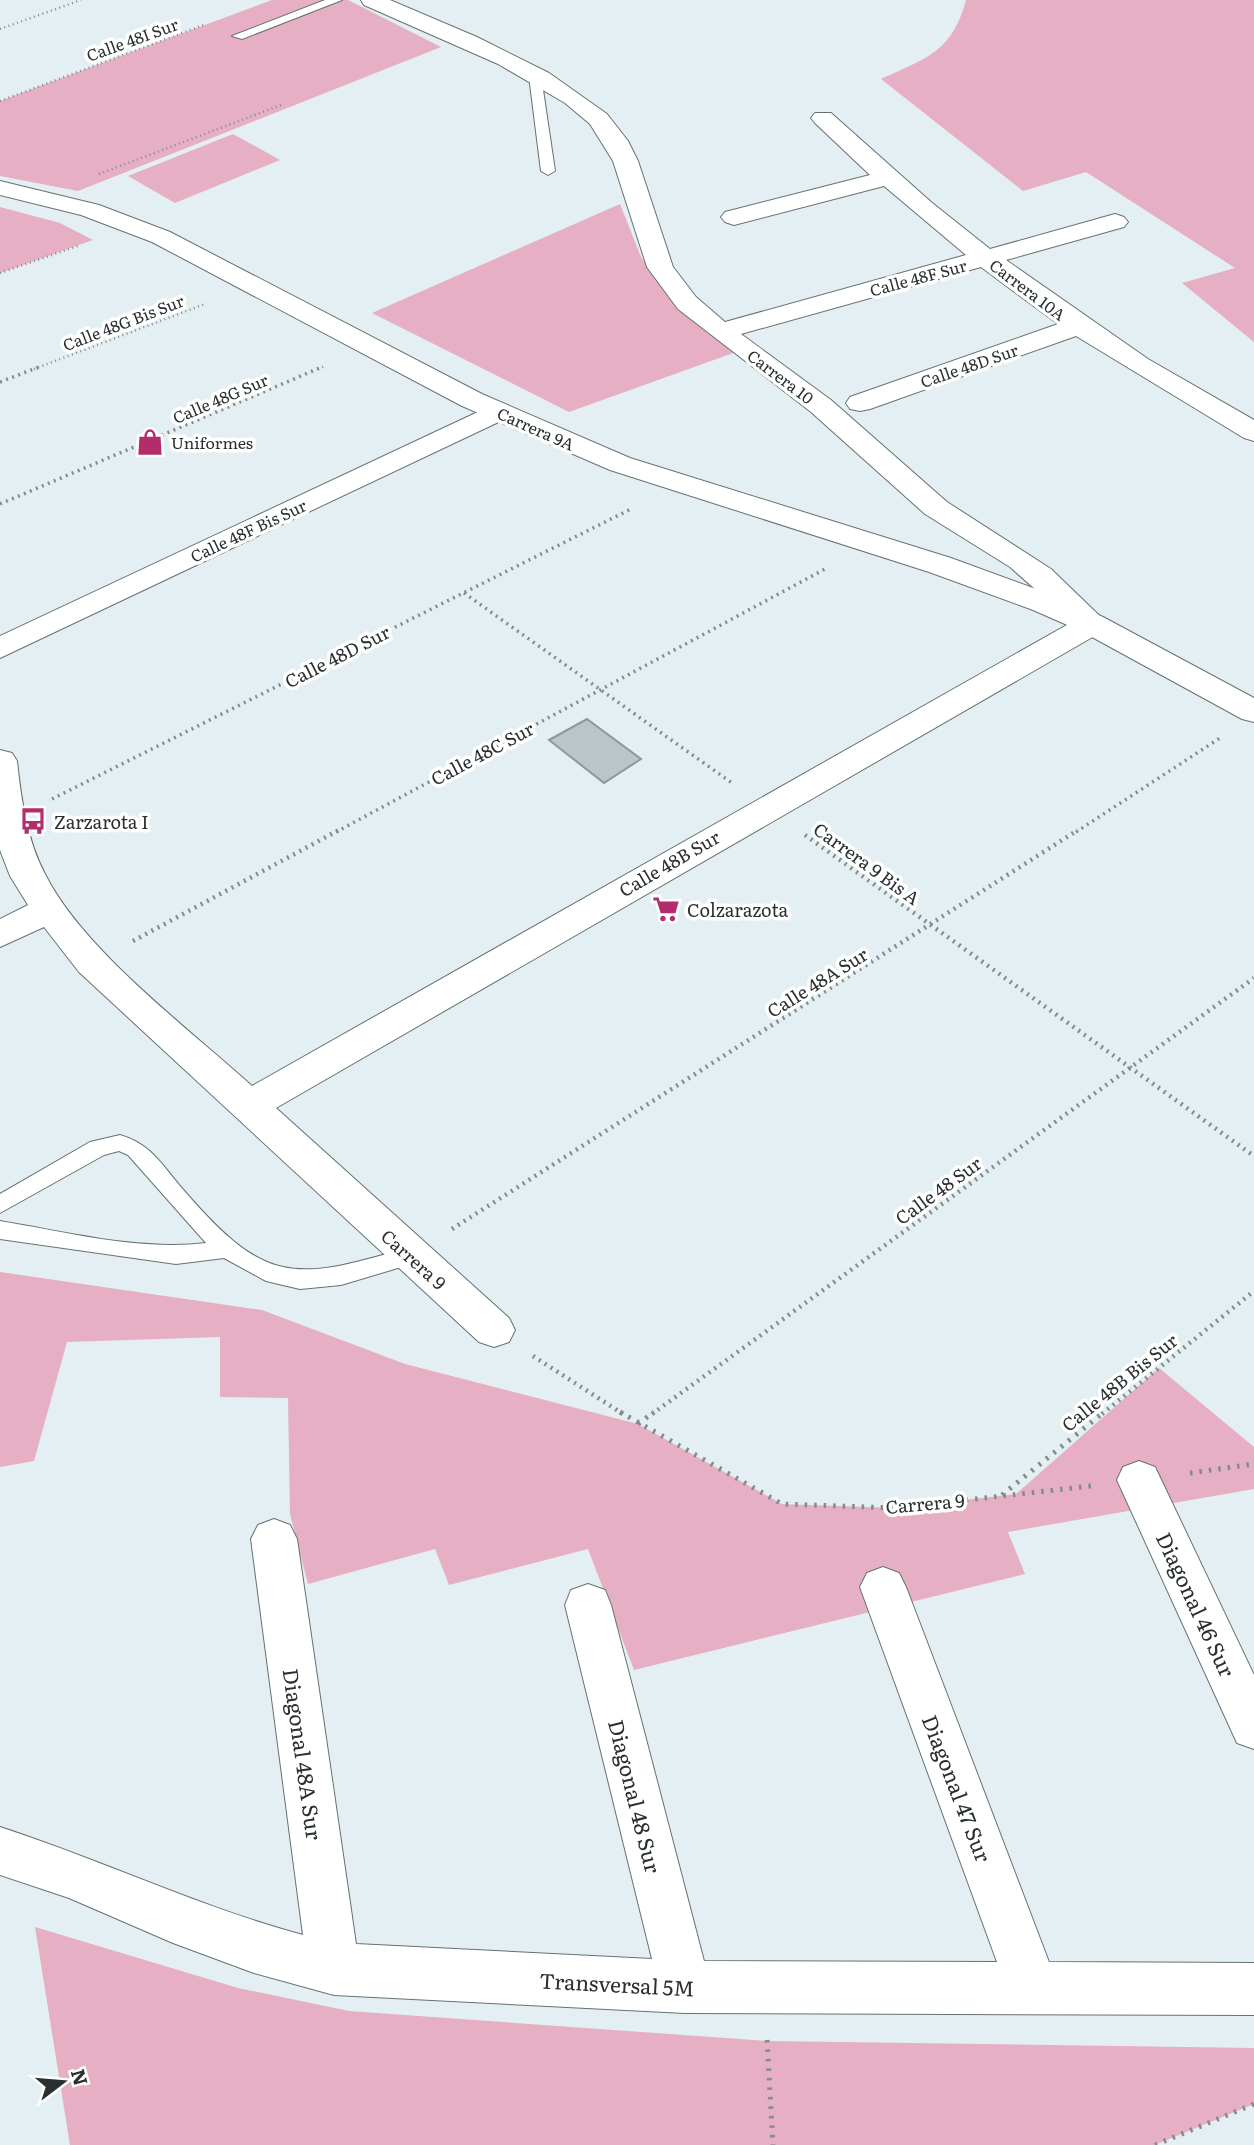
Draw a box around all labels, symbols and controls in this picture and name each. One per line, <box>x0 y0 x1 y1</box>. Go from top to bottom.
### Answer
street label: Calle 48I Sur <box>83 11 182 67</box>
street label: Calle 48F Sur <box>867 252 970 301</box>
street label: Carrera 10A <box>985 252 1071 326</box>
street label: Calle 48G Bis Sur <box>59 288 187 356</box>
street label: Calle 48D Sur <box>917 337 1021 393</box>
street label: Carrera 10 <box>743 343 819 409</box>
street label: Calle 48G Sur <box>169 367 272 429</box>
street label: Carrera 9A <box>494 400 579 456</box>
shop icon: Uniformes <box>135 427 165 457</box>
place label: Uniformes <box>171 430 253 454</box>
street label: Calle 48F Bis Sur <box>186 492 310 567</box>
street label: Calle 48D Sur <box>280 618 395 694</box>
street label: Calle 48C Sur <box>426 714 539 792</box>
bus stop icon: Zarzarota I <box>18 806 48 836</box>
place label: Zarzarota I <box>54 808 149 835</box>
street label: Carrera 9 Bis A <box>808 815 926 911</box>
street label: Calle 48B Sur <box>613 823 725 903</box>
supermarket icon: Colzarazota <box>651 894 681 924</box>
place label: Colzarazota <box>687 896 788 923</box>
street label: Calle 48A Sur <box>761 940 873 1024</box>
street label: Calle 48 Sur <box>889 1149 987 1231</box>
street label: Carrera 9 <box>376 1222 452 1296</box>
street label: Calle 48B Bis Sur <box>1055 1326 1183 1437</box>
street label: Carrera 9 <box>884 1486 966 1520</box>
street label: Diagonal 46 Sur <box>1150 1526 1244 1682</box>
street label: Diagonal 48A Sur <box>277 1666 331 1842</box>
street label: Diagonal 47 Sur <box>916 1710 1000 1866</box>
street label: Diagonal 48 Sur <box>602 1716 670 1876</box>
street label: Transversal 5M <box>539 1963 695 2003</box>
north arrow <box>28 2047 98 2117</box>
text: N <box>65 2066 96 2089</box>

